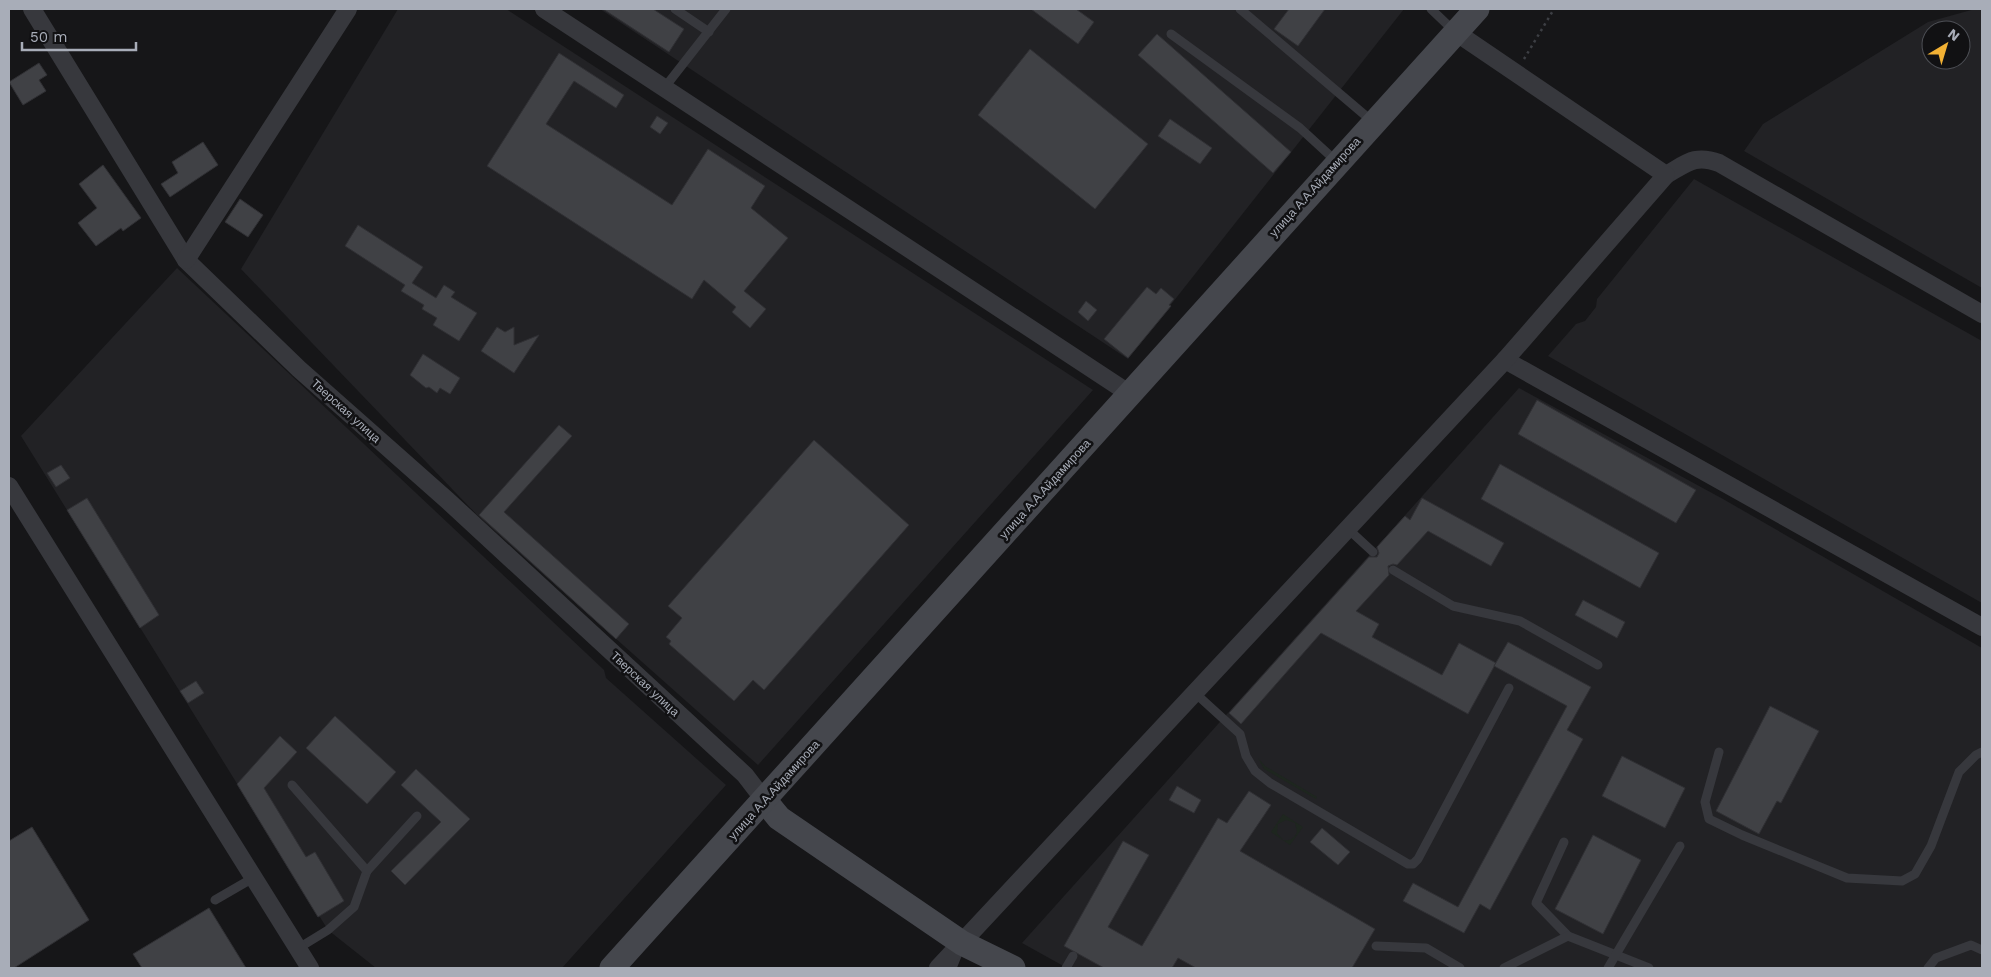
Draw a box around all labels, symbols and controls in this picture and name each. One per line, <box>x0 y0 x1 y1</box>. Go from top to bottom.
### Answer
scale bar <box>22 20 136 52</box>
north arrow <box>1921 20 1971 70</box>
text: N <box>1945 25 1963 44</box>
text: 50 m <box>30 28 67 46</box>
street label: улица А.А.Айдамирова <box>1267 134 1364 240</box>
street label: Тверская улица <box>309 376 384 446</box>
street label: улица А.А.Айдамирова <box>997 436 1094 542</box>
street label: Тверская улица <box>608 649 682 719</box>
street label: улица А.А.Айдамирова <box>726 737 823 843</box>

